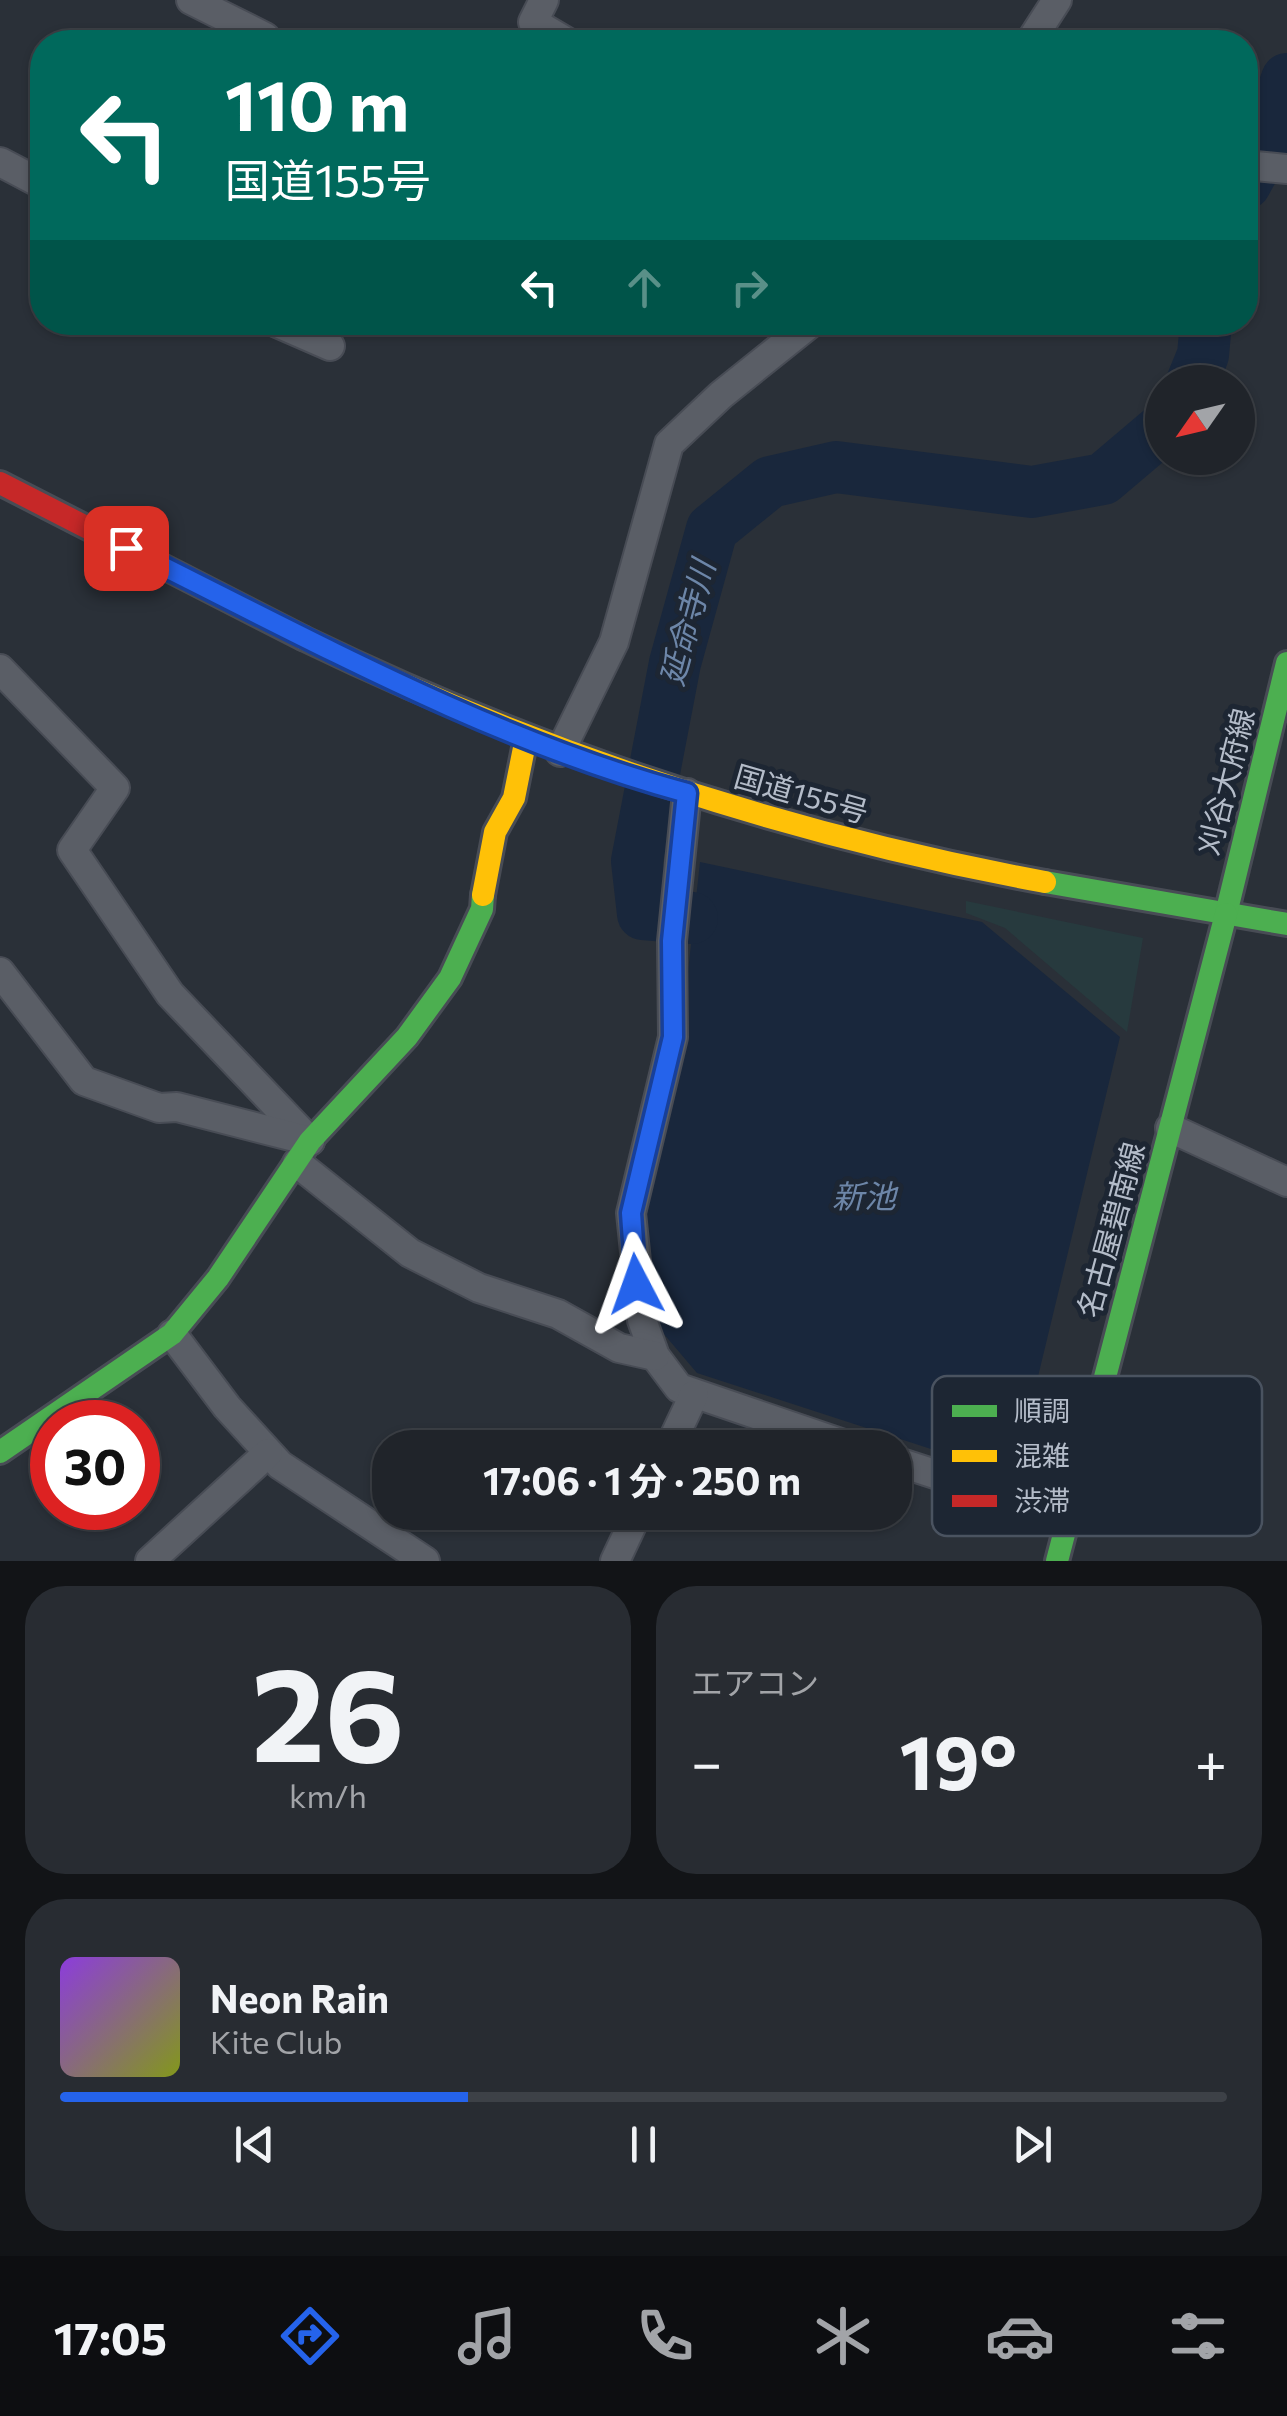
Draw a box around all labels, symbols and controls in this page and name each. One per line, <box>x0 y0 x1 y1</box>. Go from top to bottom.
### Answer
text: 110 m <box>225 60 409 145</box>
icon: left <box>60 70 190 200</box>
text: 国道155号 <box>225 151 431 206</box>
icon: left <box>512 260 567 315</box>
icon: ahead <box>617 260 672 315</box>
icon: right <box>722 260 777 315</box>
north arrow <box>1145 365 1255 475</box>
map controls <box>1145 365 1255 475</box>
pin <box>84 506 169 591</box>
icon: arrive <box>99 521 154 576</box>
water label: 延命寺川 <box>650 553 723 689</box>
street label: 刈谷大府線 <box>1188 704 1261 859</box>
street label: 国道155号 <box>731 756 873 829</box>
street label: 名古屋碧南線 <box>1068 1138 1151 1321</box>
water label: 新池 <box>832 1175 899 1215</box>
position arrow <box>584 1232 688 1336</box>
legend <box>932 1376 1262 1536</box>
text: 順調 <box>1014 1393 1070 1427</box>
speed limit sign: 30 <box>30 1400 160 1530</box>
text: 混雑 <box>1014 1438 1070 1472</box>
text: 17:06 · 1 分 · 250 m <box>483 1456 801 1503</box>
text: 渋滞 <box>1014 1483 1070 1517</box>
text: 26 <box>251 1630 405 1789</box>
text: エアコン <box>691 1662 819 1702</box>
text: 19° <box>900 1714 1017 1805</box>
text: − <box>691 1727 722 1794</box>
text: + <box>1195 1727 1227 1794</box>
text: km/h <box>289 1775 367 1815</box>
text: Neon Rain <box>210 1974 389 2021</box>
text: Kite Club <box>210 2021 342 2061</box>
icon: previous <box>227 2117 282 2172</box>
icon: pause <box>616 2117 671 2172</box>
icon: next <box>1005 2117 1060 2172</box>
icon: directions <box>275 2301 345 2371</box>
icon: music <box>452 2301 522 2371</box>
icon: phone <box>630 2301 700 2371</box>
icon: climate <box>808 2301 878 2371</box>
icon: car <box>985 2301 1055 2371</box>
icon: filters <box>1163 2301 1233 2371</box>
text: 17:05 <box>54 2309 167 2364</box>

